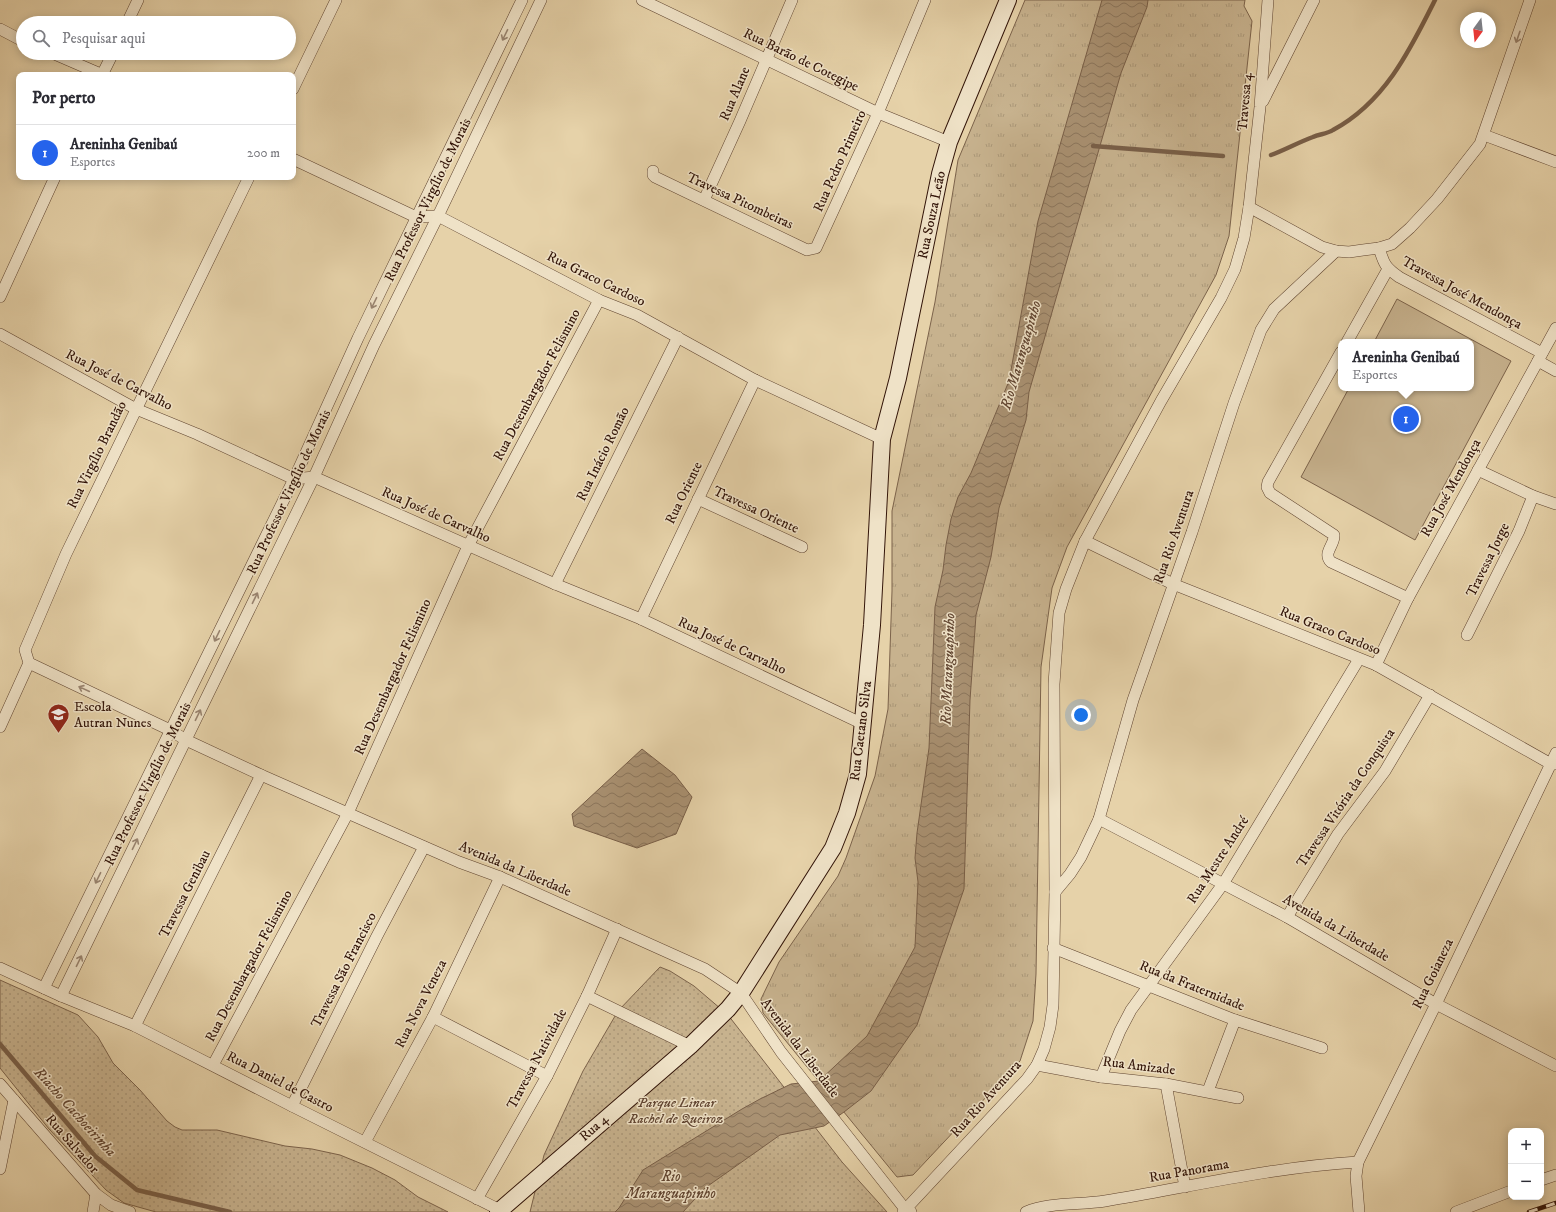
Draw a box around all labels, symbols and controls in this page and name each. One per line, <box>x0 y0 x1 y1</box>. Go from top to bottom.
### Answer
north arrow <box>1460 12 1496 48</box>
search box <box>16 16 296 60</box>
street label: Rua Barão de Cotegipe <box>740 24 862 96</box>
icon: search <box>30 27 52 49</box>
text: Pesquisar aqui <box>62 29 145 48</box>
one-way arrow <box>500 29 508 41</box>
one-way arrow <box>1514 30 1521 43</box>
street label: Rua Alane <box>716 64 755 124</box>
street label: Travessa 4 <box>1233 71 1257 132</box>
text: Por perto <box>32 87 95 109</box>
street label: Rua Pedro Primeiro <box>809 107 871 215</box>
street label: Rua Professor Virgílio de Morais <box>380 115 476 285</box>
text: Areninha Genibaú <box>70 135 177 154</box>
text: 1 <box>43 145 47 161</box>
text: 200 m <box>247 145 280 161</box>
text: Esportes <box>70 154 115 170</box>
street label: Travessa Pitombeiras <box>684 168 797 234</box>
street label: Rua Souza Leão <box>914 169 950 261</box>
street label: Rua Graco Cardoso <box>544 247 648 311</box>
street label: Travessa José Mendonça <box>1399 252 1525 334</box>
one-way arrow <box>370 297 377 309</box>
water label: Rio Maranguapinho <box>996 298 1046 413</box>
street label: Rua Desembargador Felismino <box>489 306 585 464</box>
popup <box>1338 339 1474 391</box>
street label: Rua José de Carvalho <box>63 345 176 415</box>
text: Areninha Genibaú <box>1352 348 1460 367</box>
text: Esportes <box>1352 367 1397 383</box>
street label: Rua Virgílio Brandão <box>63 398 131 512</box>
street label: Rua Inácio Romão <box>572 404 634 504</box>
pin: 1 <box>1393 404 1419 434</box>
street label: Rua Professor Virgílio de Morais <box>243 406 335 577</box>
street label: Rua José Mendonça <box>1417 436 1485 540</box>
street label: Rua Oriente <box>661 459 707 527</box>
street label: Travessa Oriente <box>710 482 802 538</box>
street label: Rua José de Carvalho <box>379 483 493 547</box>
street label: Rua Rio Aventura <box>1150 488 1198 586</box>
street label: Travessa Jorge <box>1462 520 1514 600</box>
one-way arrow <box>252 592 259 604</box>
street label: Rua Desembargador Felismino <box>350 596 436 758</box>
street label: Rua Graco Cardoso <box>1277 603 1383 660</box>
water label: Rio Maranguapinho <box>937 612 959 726</box>
street label: Rua José de Carvalho <box>675 613 789 679</box>
one-way arrow <box>213 629 220 641</box>
street label: Rua Caetano Silva <box>846 680 876 782</box>
one-way arrow <box>79 685 91 692</box>
place label: Escola Autran Nunes <box>74 698 152 732</box>
street label: Rua Professor Virgílio de Morais <box>100 699 196 869</box>
school or university icon: Escola Autran Nunes <box>45 702 71 735</box>
your location <box>1071 705 1091 725</box>
one-way arrow <box>195 709 202 721</box>
street label: Travessa Vitória da Conquista <box>1293 725 1399 871</box>
street label: Rua Mestre André <box>1183 813 1253 907</box>
street label: Avenida da Liberdade <box>456 837 574 901</box>
one-way arrow <box>132 839 139 851</box>
street label: Travessa Genibau <box>155 847 215 941</box>
one-way arrow <box>94 872 101 884</box>
street label: Rua Desembargador Felismino <box>201 887 297 1045</box>
street label: Avenida da Liberdade <box>1279 890 1393 966</box>
street label: Travessa São Francisco <box>307 909 381 1031</box>
street label: Rua Goianeza <box>1408 936 1458 1012</box>
one-way arrow <box>75 956 83 968</box>
street label: Rua Nova Veneza <box>391 957 451 1051</box>
street label: Rua da Fraternidade <box>1137 957 1248 1015</box>
street label: Avenida da Liberdade <box>757 995 844 1102</box>
street label: Travessa Natividade <box>503 1006 571 1112</box>
street label: Rua Daniel de Castro <box>224 1047 337 1117</box>
street label: Rua Amizade <box>1102 1053 1176 1079</box>
street label: Rua Rio Aventura <box>947 1057 1025 1141</box>
water label: Riacho Cachoeirinha <box>29 1063 120 1161</box>
park label: Parque Linear Rachel de Queiroz <box>627 1094 724 1128</box>
street label: Rua Salvador <box>41 1110 103 1178</box>
street label: Rua 4 <box>576 1110 613 1146</box>
map controls <box>1508 1128 1544 1200</box>
button: + <box>1508 1128 1544 1164</box>
street label: Rua Panorama <box>1148 1155 1230 1187</box>
button: − <box>1508 1164 1544 1200</box>
water label: Rio Maranguapinho <box>625 1167 716 1203</box>

